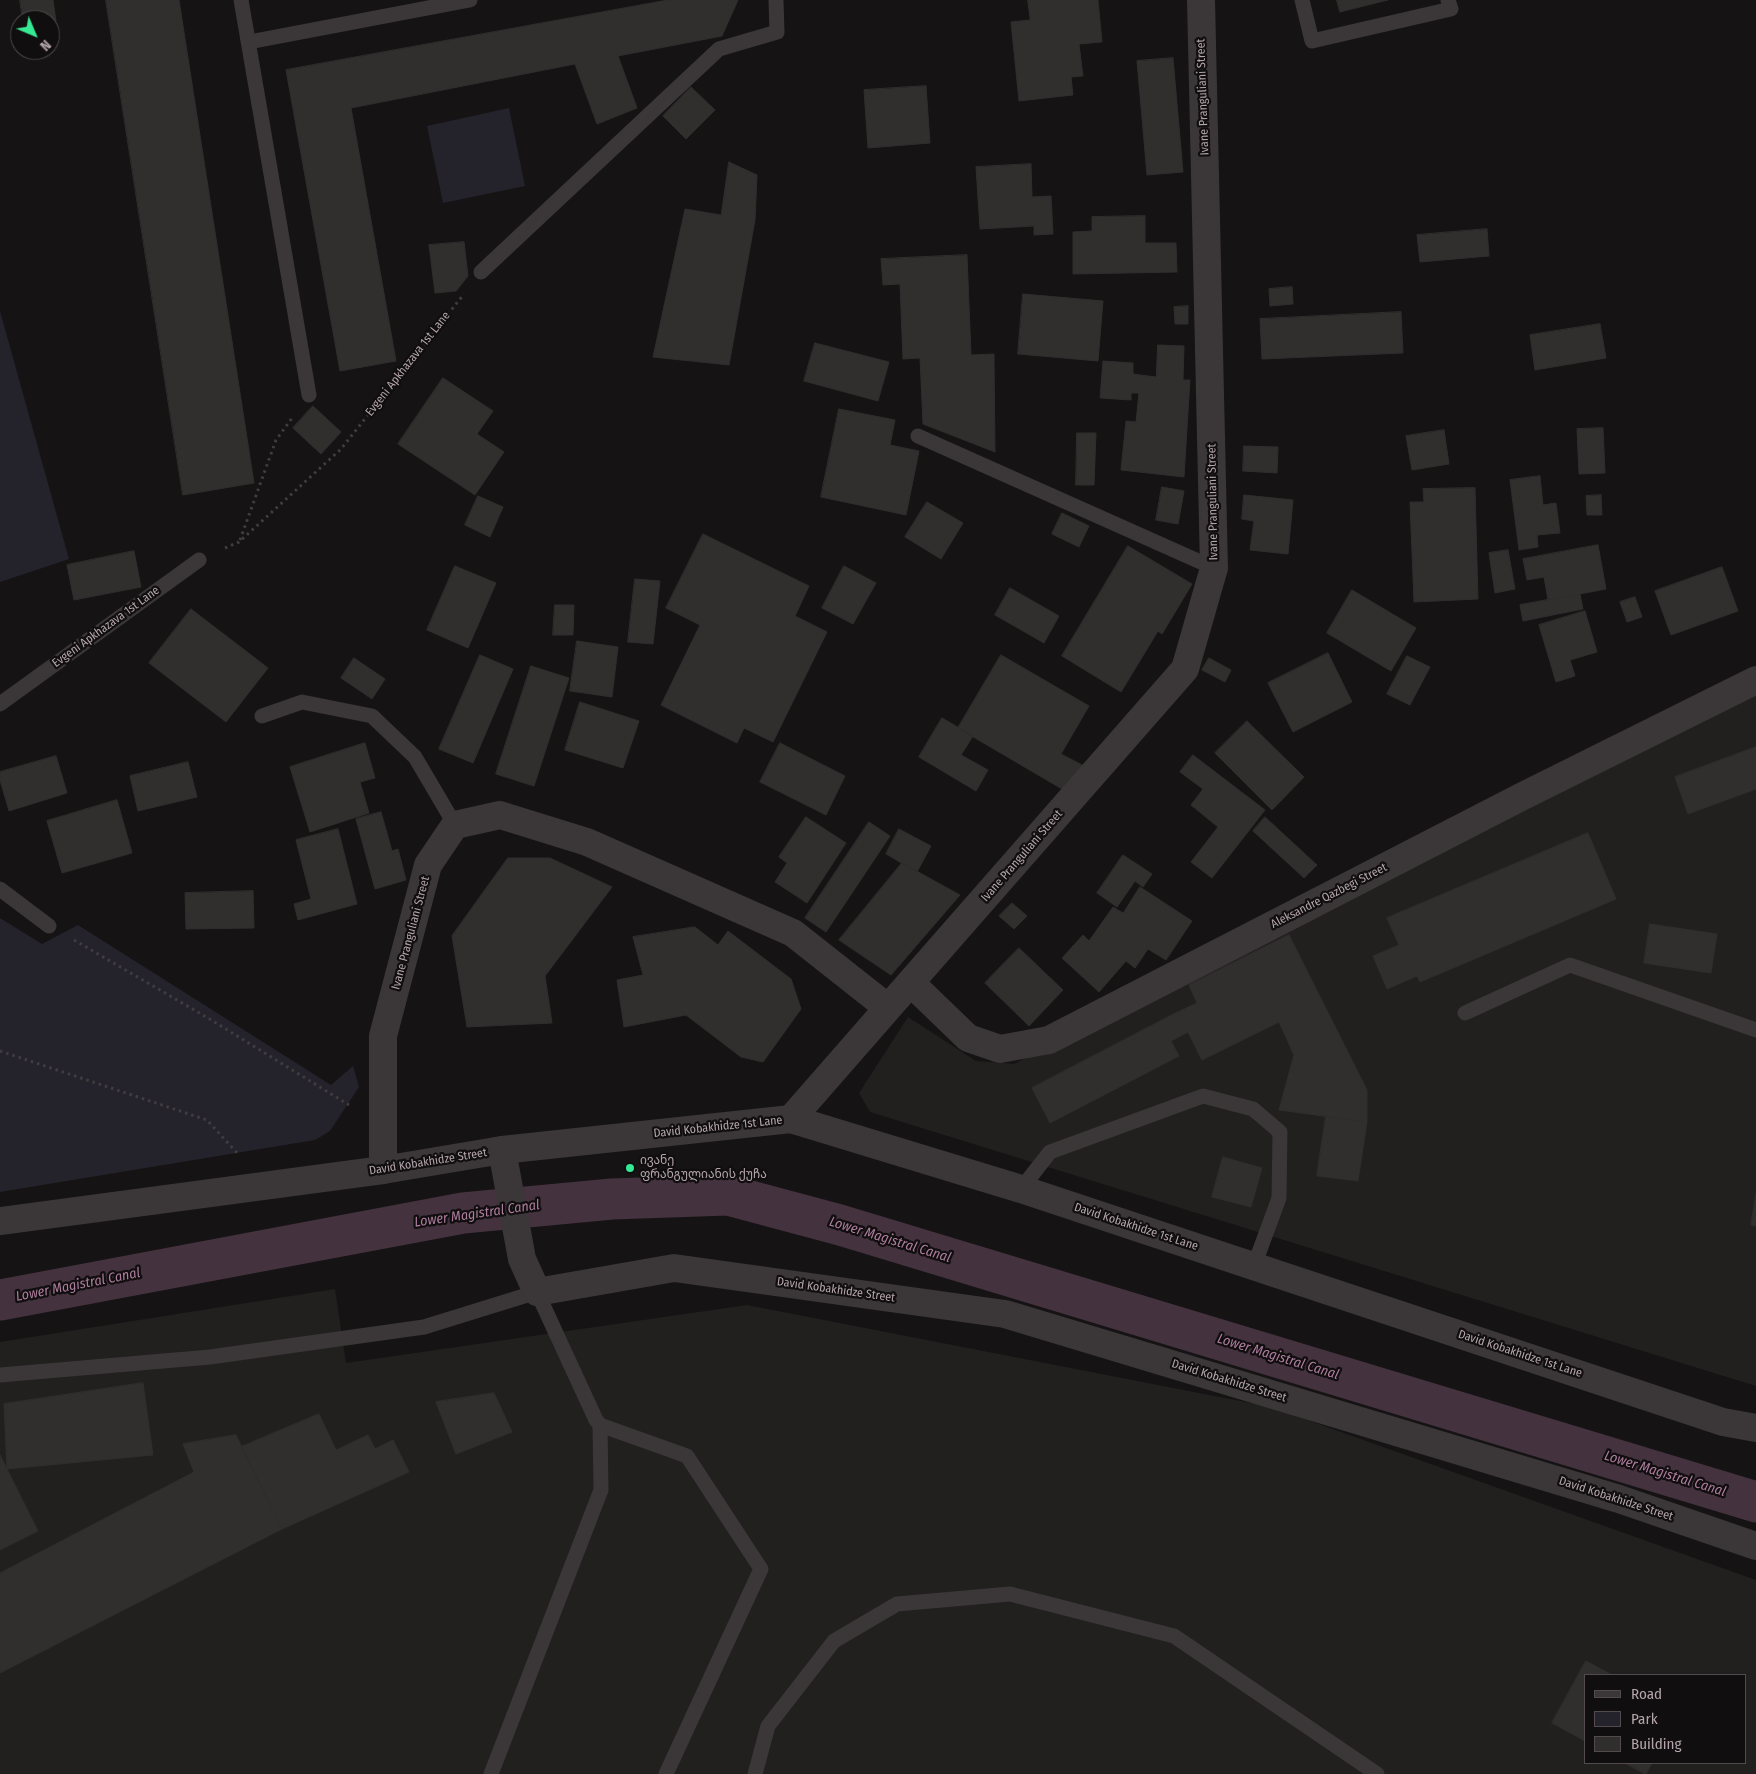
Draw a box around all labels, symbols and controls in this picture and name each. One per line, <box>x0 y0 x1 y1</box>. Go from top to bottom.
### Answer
north arrow <box>10 10 60 60</box>
text: N <box>36 36 54 54</box>
street label: Ivane Pranguliani Street <box>1194 38 1212 156</box>
street label: Evgeni Apkhazava 1st Lane <box>363 309 453 419</box>
street label: Ivane Pranguliani Street <box>1205 443 1221 561</box>
street label: Evgeni Apkhazava 1st Lane <box>50 583 162 671</box>
street label: Ivane Pranguliani Street <box>978 807 1066 905</box>
street label: Aleksandre Qazbegi Street <box>1268 860 1390 932</box>
street label: Ivane Pranguliani Street <box>389 875 433 991</box>
street label: David Kobakhidze 1st Lane <box>653 1113 783 1141</box>
street label: David Kobakhidze Street <box>368 1146 488 1178</box>
place label: ივანე ფრანგულიანის ქუჩა <box>640 1154 767 1182</box>
marker: ივანე ფრანგულიანის ქუჩა <box>624 1162 636 1174</box>
water label: Lower Magistral Canal <box>413 1197 541 1231</box>
street label: David Kobakhidze 1st Lane <box>1072 1200 1200 1254</box>
water label: Lower Magistral Canal <box>827 1213 953 1267</box>
water label: Lower Magistral Canal <box>14 1265 142 1305</box>
street label: David Kobakhidze Street <box>776 1275 896 1305</box>
street label: David Kobakhidze 1st Lane <box>1456 1327 1584 1381</box>
water label: Lower Magistral Canal <box>1215 1330 1341 1384</box>
street label: David Kobakhidze Street <box>1170 1357 1288 1405</box>
water label: Lower Magistral Canal <box>1602 1447 1728 1501</box>
street label: David Kobakhidze Street <box>1557 1474 1675 1524</box>
legend <box>1584 1674 1746 1764</box>
text: Road <box>1631 1685 1662 1703</box>
text: Park <box>1631 1710 1658 1728</box>
text: Building <box>1631 1735 1682 1753</box>

